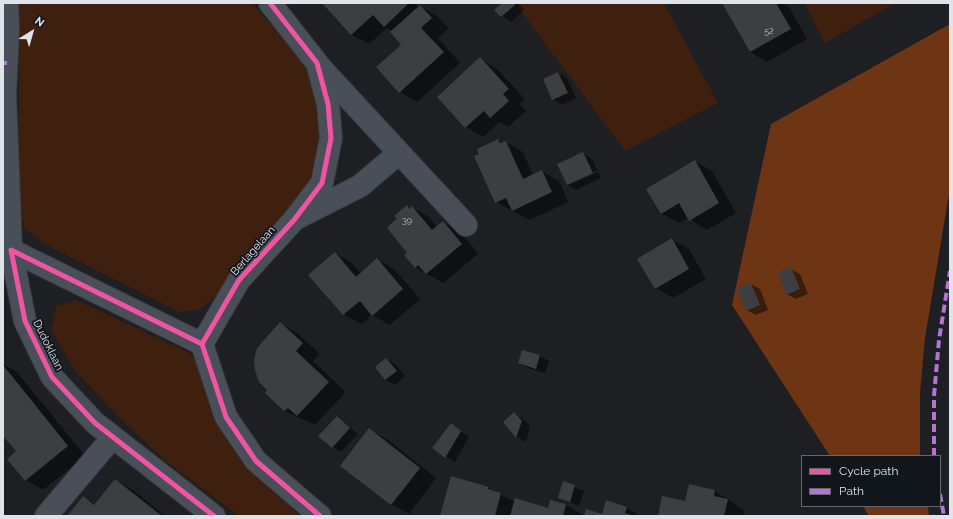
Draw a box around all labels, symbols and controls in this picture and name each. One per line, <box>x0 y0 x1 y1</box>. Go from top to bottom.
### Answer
north arrow <box>12 12 52 52</box>
text: N <box>32 14 47 30</box>
house number: 52 <box>764 26 774 36</box>
house number: 39 <box>402 215 412 225</box>
street label: Berlagelaan <box>228 224 278 278</box>
street label: Dudoklaan <box>30 317 66 373</box>
legend <box>801 455 941 507</box>
text: Cycle path <box>839 464 898 478</box>
text: Path <box>839 484 864 498</box>

